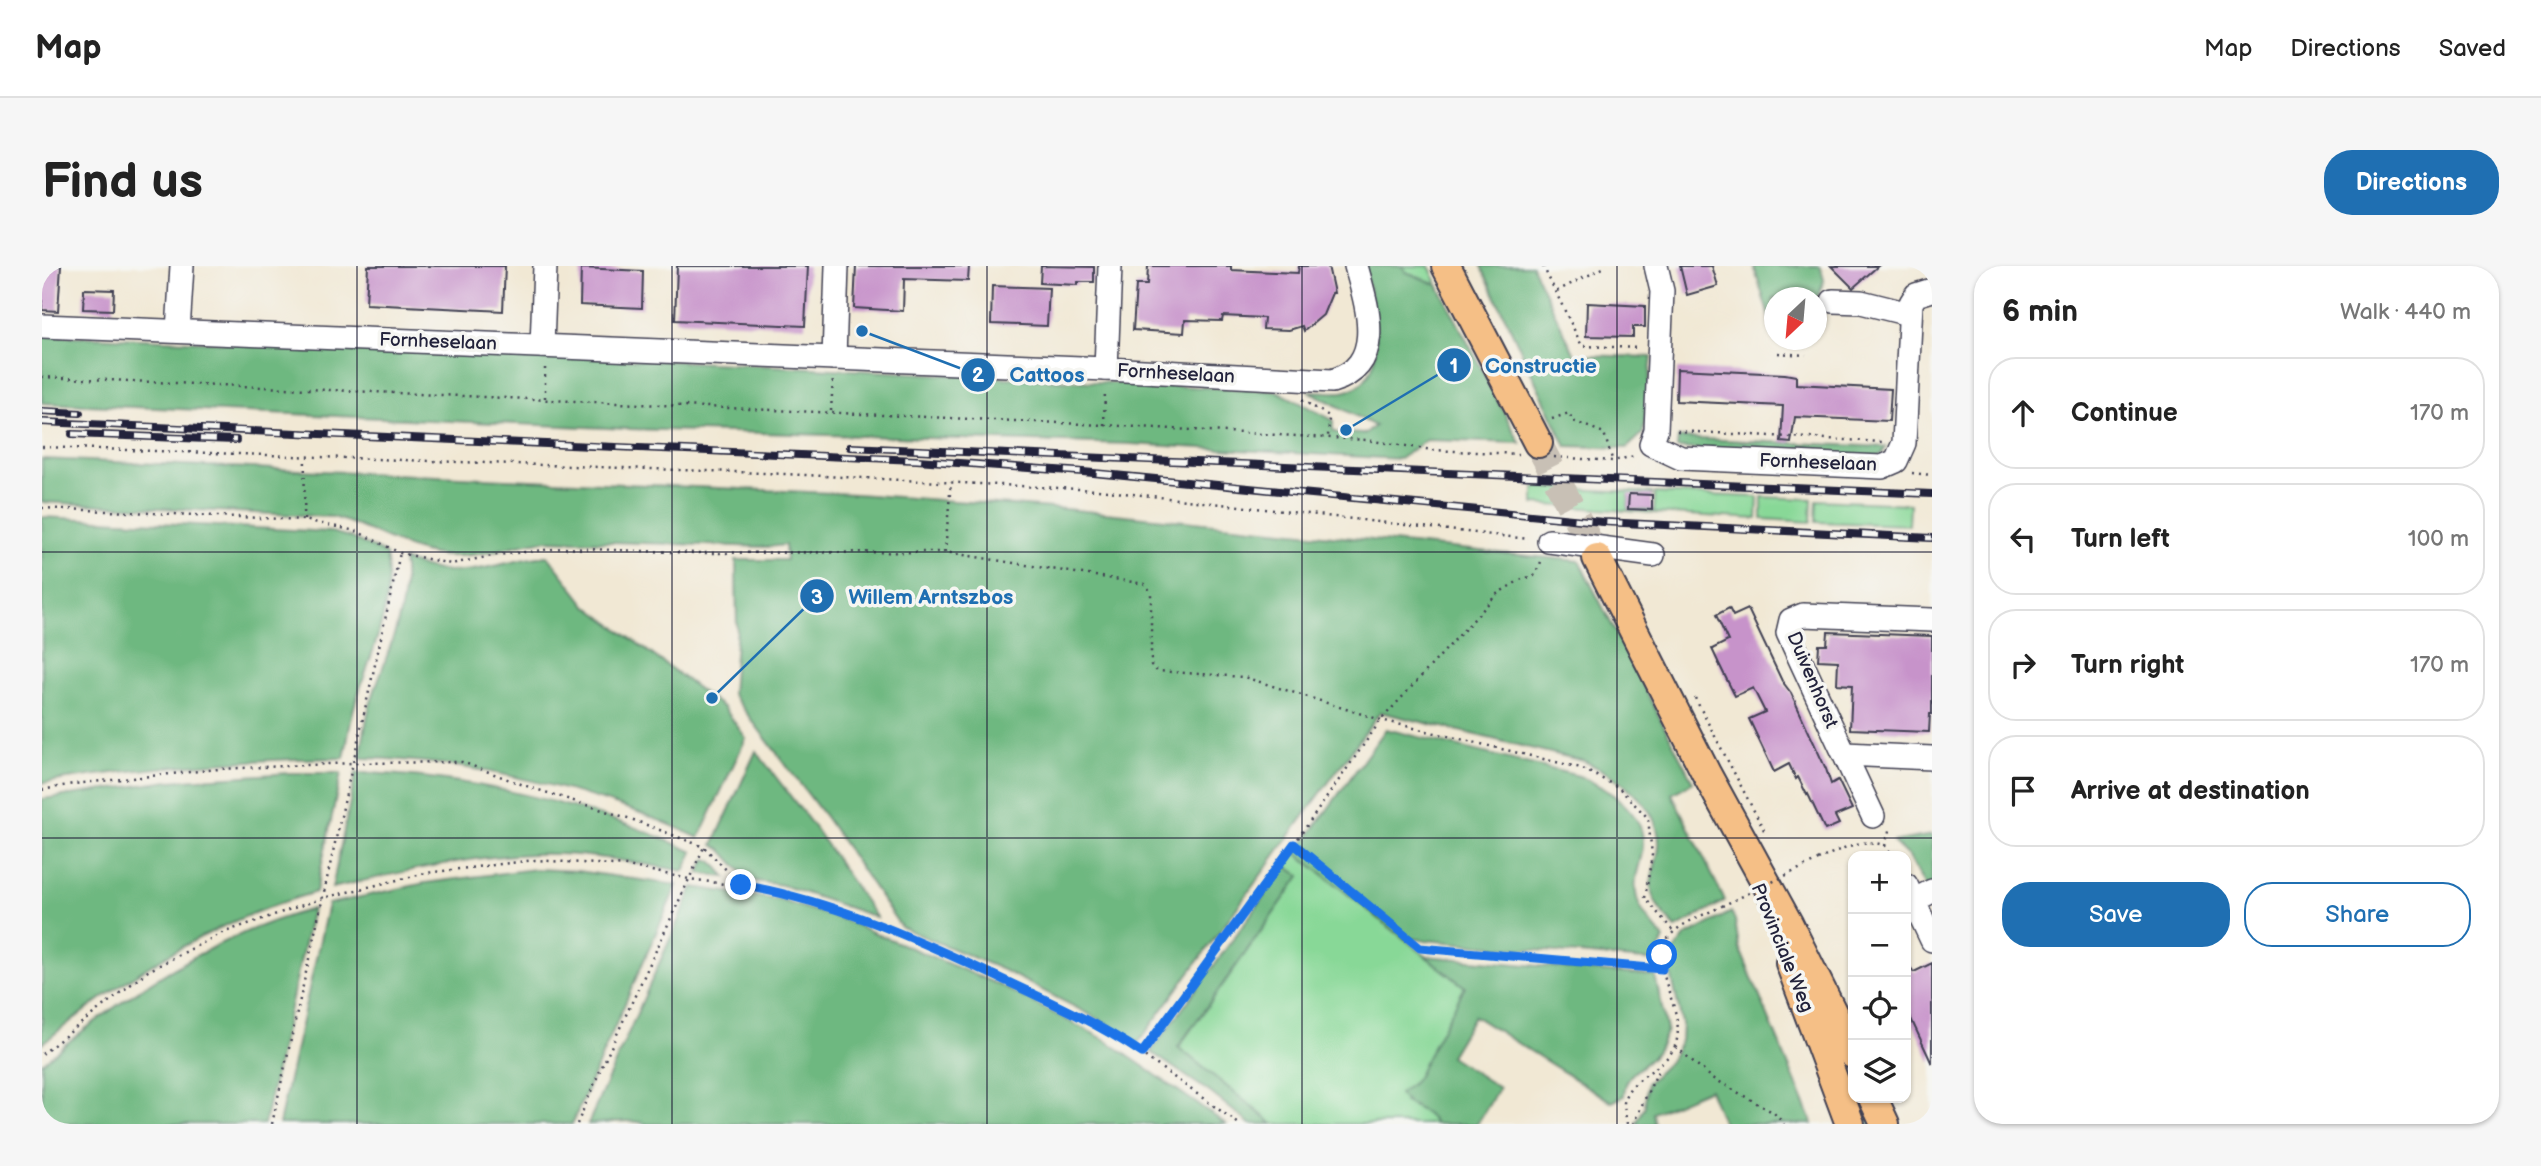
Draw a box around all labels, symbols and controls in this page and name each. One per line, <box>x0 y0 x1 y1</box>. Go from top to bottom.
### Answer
text: Map <box>35 28 101 68</box>
text: Map <box>2204 34 2252 63</box>
text: Directions <box>2290 34 2401 63</box>
text: Saved <box>2439 34 2506 63</box>
button: Directions <box>2324 150 2499 215</box>
text: Find us <box>42 153 203 212</box>
north arrow <box>1764 287 1827 350</box>
text: 6 min <box>2002 294 2078 330</box>
text: Walk · 440 m <box>2340 298 2471 326</box>
street label: Fornheselaan <box>379 328 497 356</box>
callout: Constructie <box>1436 344 1611 386</box>
callout: Cattoos <box>961 354 1098 396</box>
text: 1 <box>1450 354 1458 379</box>
text: Constructie <box>1485 354 1597 379</box>
street label: Fornheselaan <box>1117 359 1235 389</box>
text: 2 <box>972 363 985 388</box>
text: Cattoos <box>1010 363 1084 388</box>
icon: ahead <box>2004 394 2042 432</box>
text: Continue <box>2071 398 2178 429</box>
text: 170 m <box>2410 399 2469 427</box>
street label: Fornheselaan <box>1759 449 1877 477</box>
icon: left <box>2004 520 2042 558</box>
text: Turn left <box>2071 524 2170 555</box>
text: 100 m <box>2408 525 2469 553</box>
callout: Willem Arntszbos <box>800 575 1028 617</box>
text: 3 <box>811 585 823 610</box>
text: Willem Arntszbos <box>849 585 1013 610</box>
street label: Duivenhorst <box>1781 628 1843 732</box>
icon: right <box>2004 646 2042 684</box>
text: Turn right <box>2071 650 2184 681</box>
text: 170 m <box>2410 651 2469 679</box>
icon: arrive <box>2004 772 2042 810</box>
text: Arrive at destination <box>2071 776 2310 807</box>
map controls <box>1848 851 1911 1103</box>
button: + <box>1848 851 1911 914</box>
route end <box>725 869 756 900</box>
street label: Provinciale Weg <box>1746 880 1818 1016</box>
button: Save <box>2002 882 2230 947</box>
button: Share <box>2244 882 2471 947</box>
button: − <box>1848 914 1911 977</box>
route start <box>1646 939 1677 970</box>
button: locate <box>1848 977 1911 1040</box>
button: layers <box>1848 1040 1911 1103</box>

